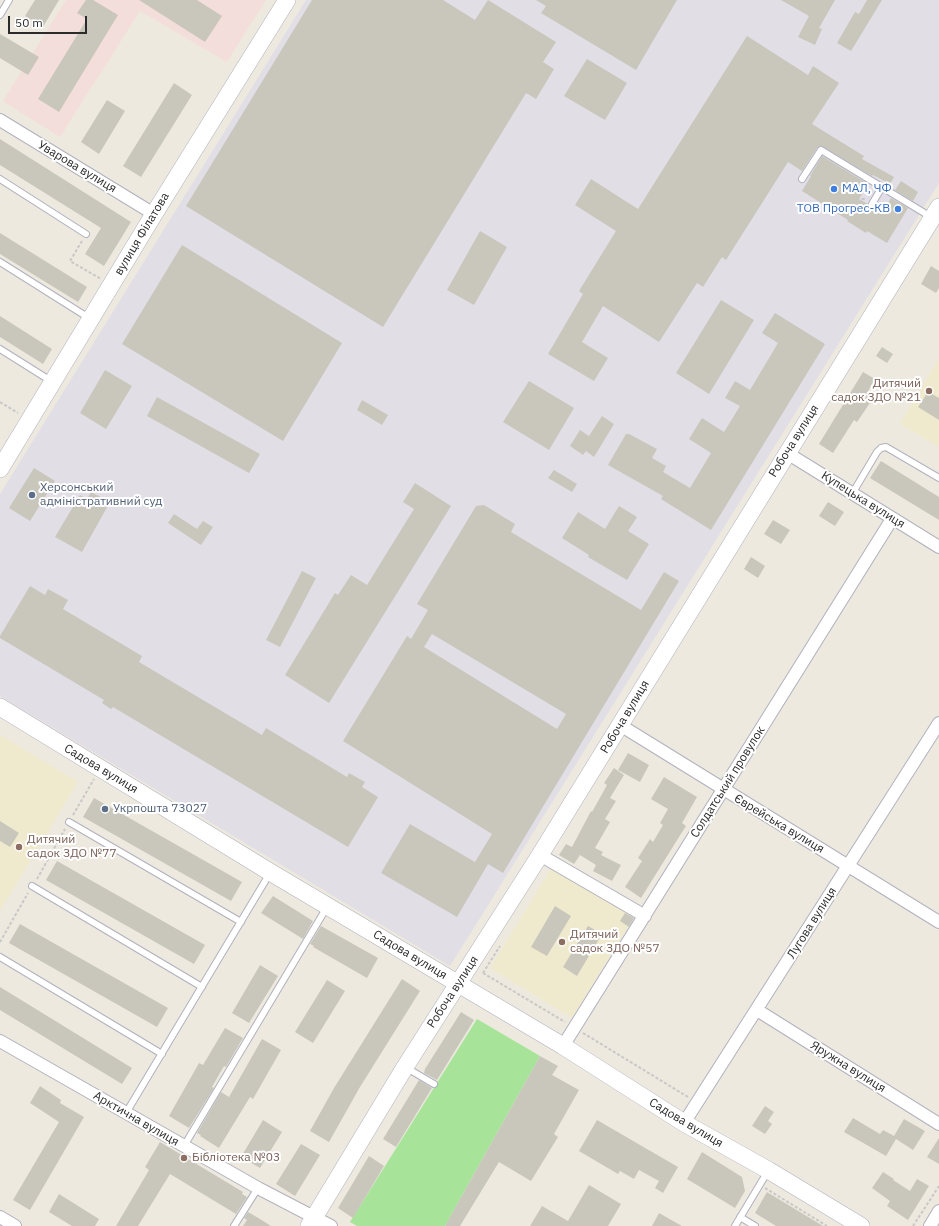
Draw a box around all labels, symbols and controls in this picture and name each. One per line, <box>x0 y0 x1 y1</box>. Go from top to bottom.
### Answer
scale bar <box>10 8 89 34</box>
text: 50 m <box>15 15 43 30</box>
street label: Уварова вулиця <box>35 138 119 196</box>
place label: МАЛ, ЧФ <box>842 182 892 196</box>
marker: МАЛ, ЧФ <box>829 184 839 194</box>
street label: вулиця Філатова <box>112 190 172 278</box>
place label: ТОВ Прогрес-КВ <box>797 202 890 216</box>
marker: ТОВ Прогрес-КВ <box>893 204 903 214</box>
place label: Дитячий садок ЗДО №21 <box>831 377 921 405</box>
marker: Дитячий садок ЗДО №21 <box>924 386 934 396</box>
street label: Робоча вулиця <box>766 402 822 480</box>
street label: Купецька вулиця <box>818 468 908 532</box>
place label: Херсонський адміністративний суд <box>40 481 163 509</box>
marker: Херсонський адміністративний суд <box>27 490 37 500</box>
street label: Робоча вулиця <box>597 678 653 756</box>
street label: Солдатський провулок <box>688 724 768 840</box>
street label: Садова вулиця <box>61 741 141 797</box>
street label: Єврейська вулиця <box>731 791 827 857</box>
place label: Укрпошта 73027 <box>113 802 207 816</box>
marker: Укрпошта 73027 <box>100 804 110 814</box>
place label: Дитячий садок ЗДО №77 <box>27 833 117 861</box>
marker: Дитячий садок ЗДО №77 <box>14 842 24 852</box>
street label: Лугова вулиця <box>784 885 840 961</box>
street label: Садова вулиця <box>370 927 450 983</box>
place label: Дитячий садок ЗДО №57 <box>570 928 660 956</box>
marker: Дитячий садок ЗДО №57 <box>557 937 567 947</box>
street label: Робоча вулиця <box>424 953 482 1031</box>
street label: Яружна вулиця <box>808 1038 888 1096</box>
street label: Арктична вулиця <box>91 1089 181 1149</box>
street label: Садова вулиця <box>646 1095 726 1151</box>
place label: Бібліотека №03 <box>192 1151 280 1165</box>
marker: Бібліотека №03 <box>179 1153 189 1163</box>

